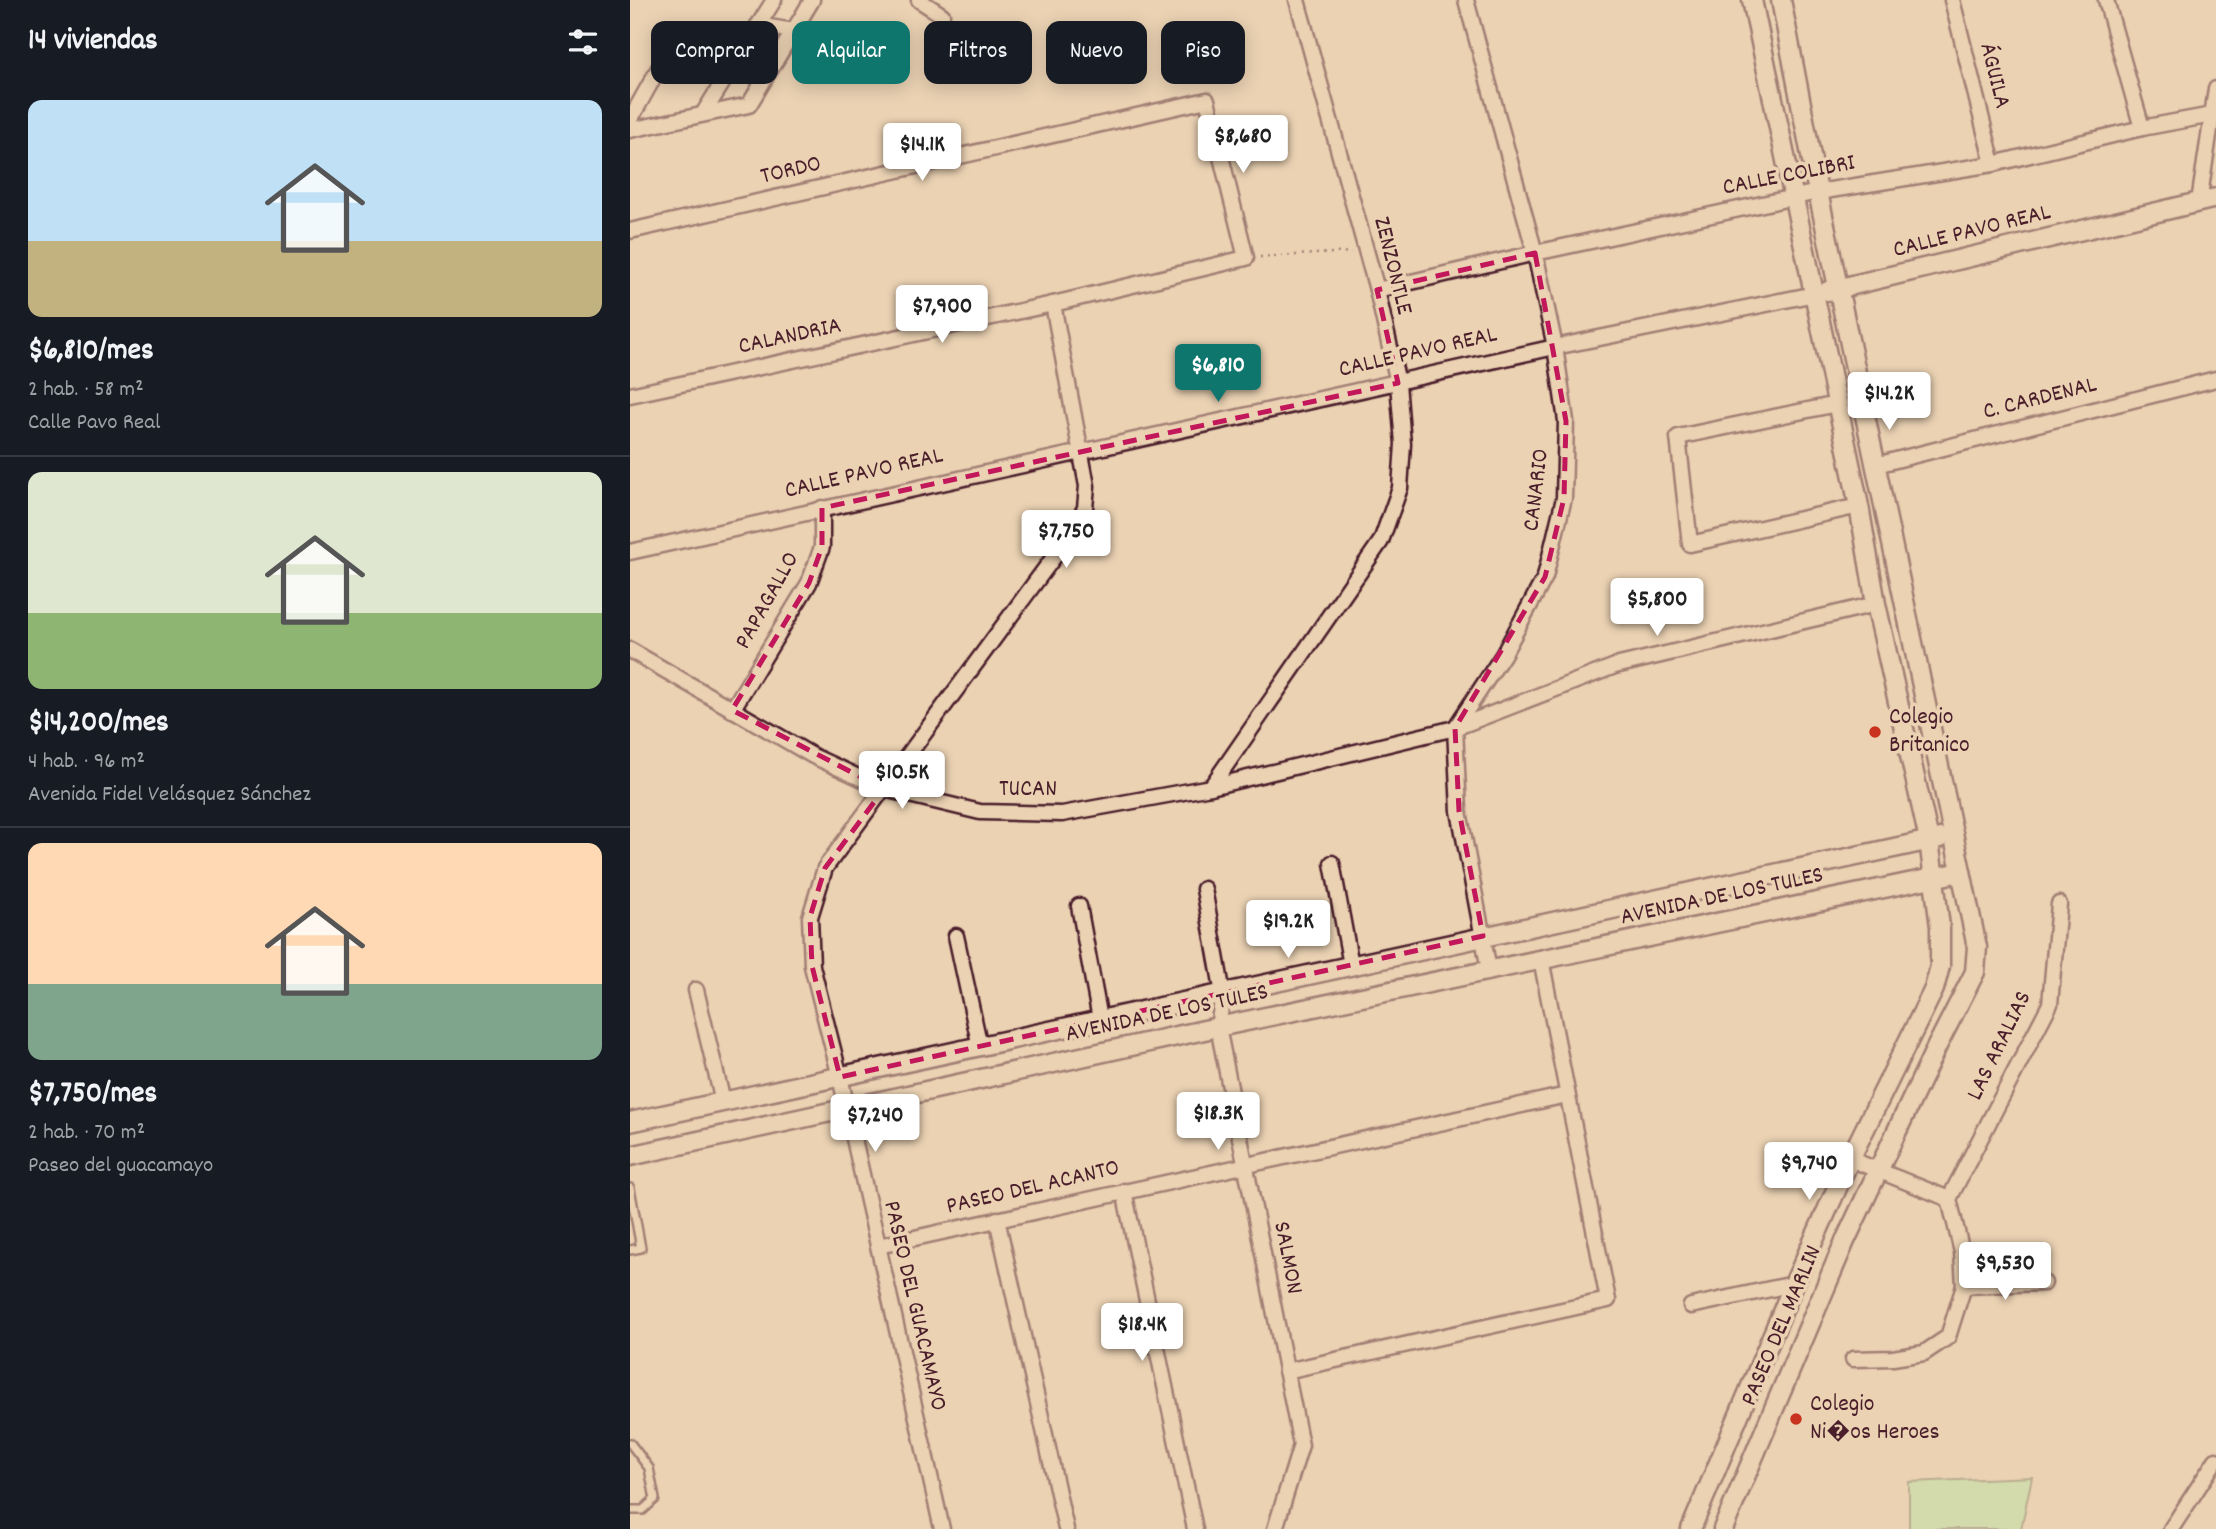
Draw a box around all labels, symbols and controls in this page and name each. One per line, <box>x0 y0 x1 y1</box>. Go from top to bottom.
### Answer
text: 14 viviendas <box>28 21 158 64</box>
chip: Comprar <box>651 21 778 84</box>
chip: Alquilar <box>792 21 910 84</box>
chip: Filtros <box>924 21 1032 84</box>
chip: Nuevo <box>1046 21 1147 84</box>
chip: Piso <box>1161 21 1245 84</box>
icon: filters <box>564 23 602 61</box>
street label: ÁGUILA <box>1969 40 2019 112</box>
pin: $8,680 <box>1186 116 1300 175</box>
text: $8,680 <box>1214 121 1272 154</box>
pin: $14.1K <box>865 124 979 183</box>
text: $14.1K <box>899 129 945 162</box>
icon: home <box>252 145 378 271</box>
street label: CALLE COLIBRI <box>1720 146 1859 206</box>
street label: TORDO <box>757 148 825 194</box>
street label: CALLE PAVO REAL <box>1890 196 2055 268</box>
street label: ZENZONTLE <box>1363 213 1421 319</box>
pin: $7,900 <box>885 286 999 345</box>
text: $7,900 <box>912 291 972 324</box>
street label: CALANDRIA <box>735 310 845 364</box>
street label: CALLE PAVO REAL <box>1336 318 1501 388</box>
text: $6,810/mes <box>28 331 154 374</box>
pin: $6,810 <box>1161 344 1275 404</box>
text: $6,810 <box>1191 350 1245 383</box>
street label: C. CARDENAL <box>1980 368 2101 430</box>
pin: $14.2K <box>1832 372 1946 432</box>
text: 2 hab. · 58 m² <box>28 374 144 407</box>
text: $14.2K <box>1864 378 1914 411</box>
text: Calle Pavo Real <box>28 407 160 440</box>
street label: CALLE PAVO REAL <box>782 439 947 509</box>
street label: CANARIO <box>1515 447 1559 533</box>
pin: $7,750 <box>1009 510 1123 570</box>
text: $7,750 <box>1038 516 1094 549</box>
icon: home <box>252 517 378 643</box>
street label: PAPAGALLO <box>727 546 809 656</box>
pin: $5,800 <box>1600 578 1714 638</box>
text: $5,800 <box>1627 584 1687 617</box>
place label: Colegio Britanico <box>1889 701 1970 763</box>
text: $14,200/mes <box>28 703 169 746</box>
marker: Colegio Britanico <box>1867 724 1883 740</box>
text: 4 hab. · 96 m² <box>28 746 145 779</box>
pin: $10.5K <box>845 752 959 811</box>
text: $10.5K <box>875 757 929 790</box>
street label: TUCAN <box>999 773 1057 807</box>
text: Avenida Fidel Velásquez Sánchez <box>28 779 311 812</box>
street label: AVENIDA DE LOS TULES <box>1617 859 1827 935</box>
icon: home <box>252 888 378 1014</box>
pin: $19.2K <box>1231 900 1345 960</box>
text: $19.2K <box>1262 906 1314 939</box>
street label: AVENIDA DE LOS TULES <box>1062 976 1272 1052</box>
street label: LAS ARALIAS <box>1959 986 2041 1106</box>
text: $7,750/mes <box>28 1074 157 1117</box>
pin: $18.3K <box>1161 1092 1275 1152</box>
pin: $7,240 <box>818 1094 932 1154</box>
text: $18.3K <box>1193 1098 1243 1131</box>
text: $7,240 <box>847 1100 903 1133</box>
text: 2 hab. · 70 m² <box>28 1117 145 1150</box>
pin: $9,740 <box>1752 1142 1866 1202</box>
text: $9,740 <box>1780 1148 1838 1181</box>
text: Paseo del guacamayo <box>28 1150 213 1183</box>
street label: PASEO DEL ACANTO <box>943 1152 1123 1224</box>
street label: PASEO DEL GUACAMAYO <box>873 1198 955 1414</box>
street label: SALMON <box>1263 1219 1311 1297</box>
street label: PASEO DEL MARLIN <box>1733 1241 1831 1411</box>
pin: $9,530 <box>1948 1242 2062 1302</box>
text: $9,530 <box>1975 1248 2035 1281</box>
pin: $18.4K <box>1085 1304 1199 1363</box>
text: $18.4K <box>1117 1309 1167 1342</box>
place label: Colegio Ni�os Heroes <box>1810 1388 1940 1450</box>
marker: Colegio Ni�os Heroes <box>1788 1411 1804 1427</box>

